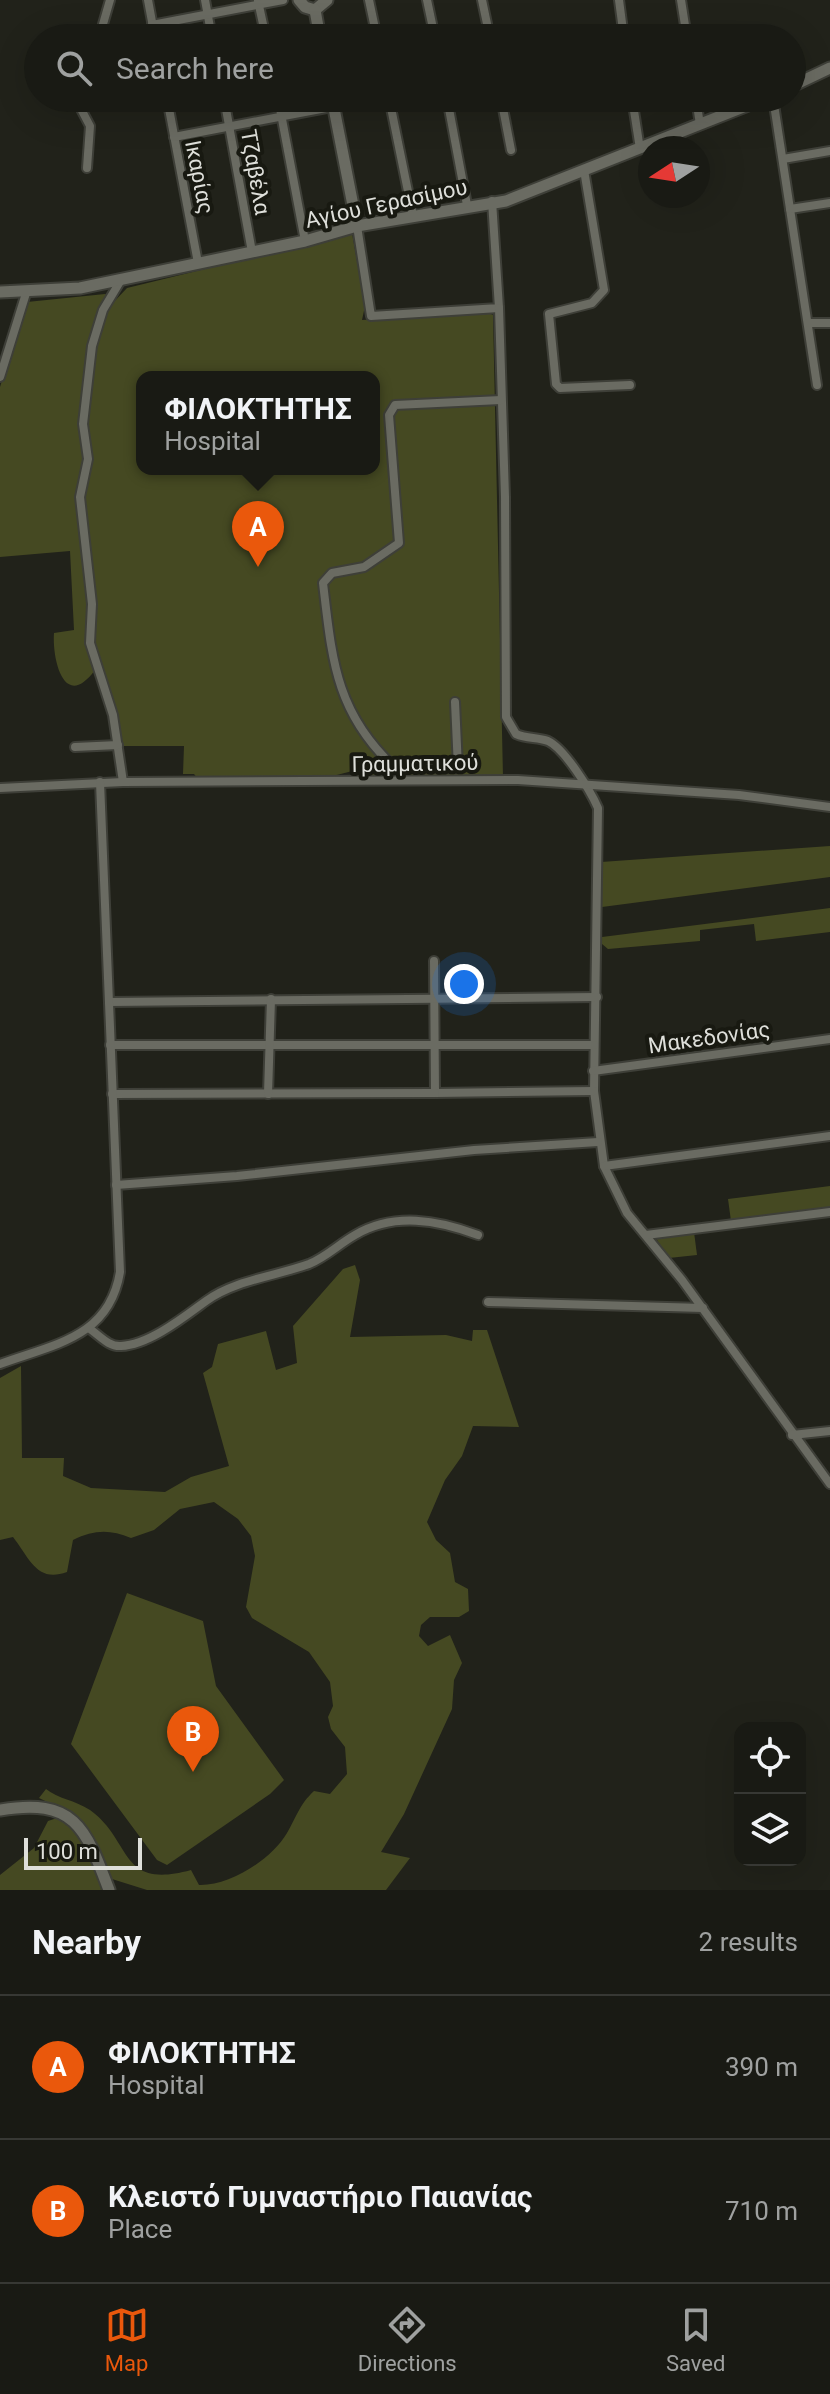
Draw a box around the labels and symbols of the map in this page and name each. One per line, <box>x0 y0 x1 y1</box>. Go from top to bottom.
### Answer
street label: Τζαβέλα <box>236 128 275 217</box>
north arrow <box>638 136 710 208</box>
street label: Ικαρίας <box>180 138 219 216</box>
street label: Αγίου Γερασίμου <box>303 174 469 233</box>
pin: A <box>232 501 284 567</box>
street label: Γραμματικού <box>351 750 479 777</box>
your location <box>444 964 484 1004</box>
street label: Μακεδονίας <box>647 1017 772 1058</box>
pin: B <box>167 1706 219 1772</box>
scale bar <box>24 1834 142 1870</box>

